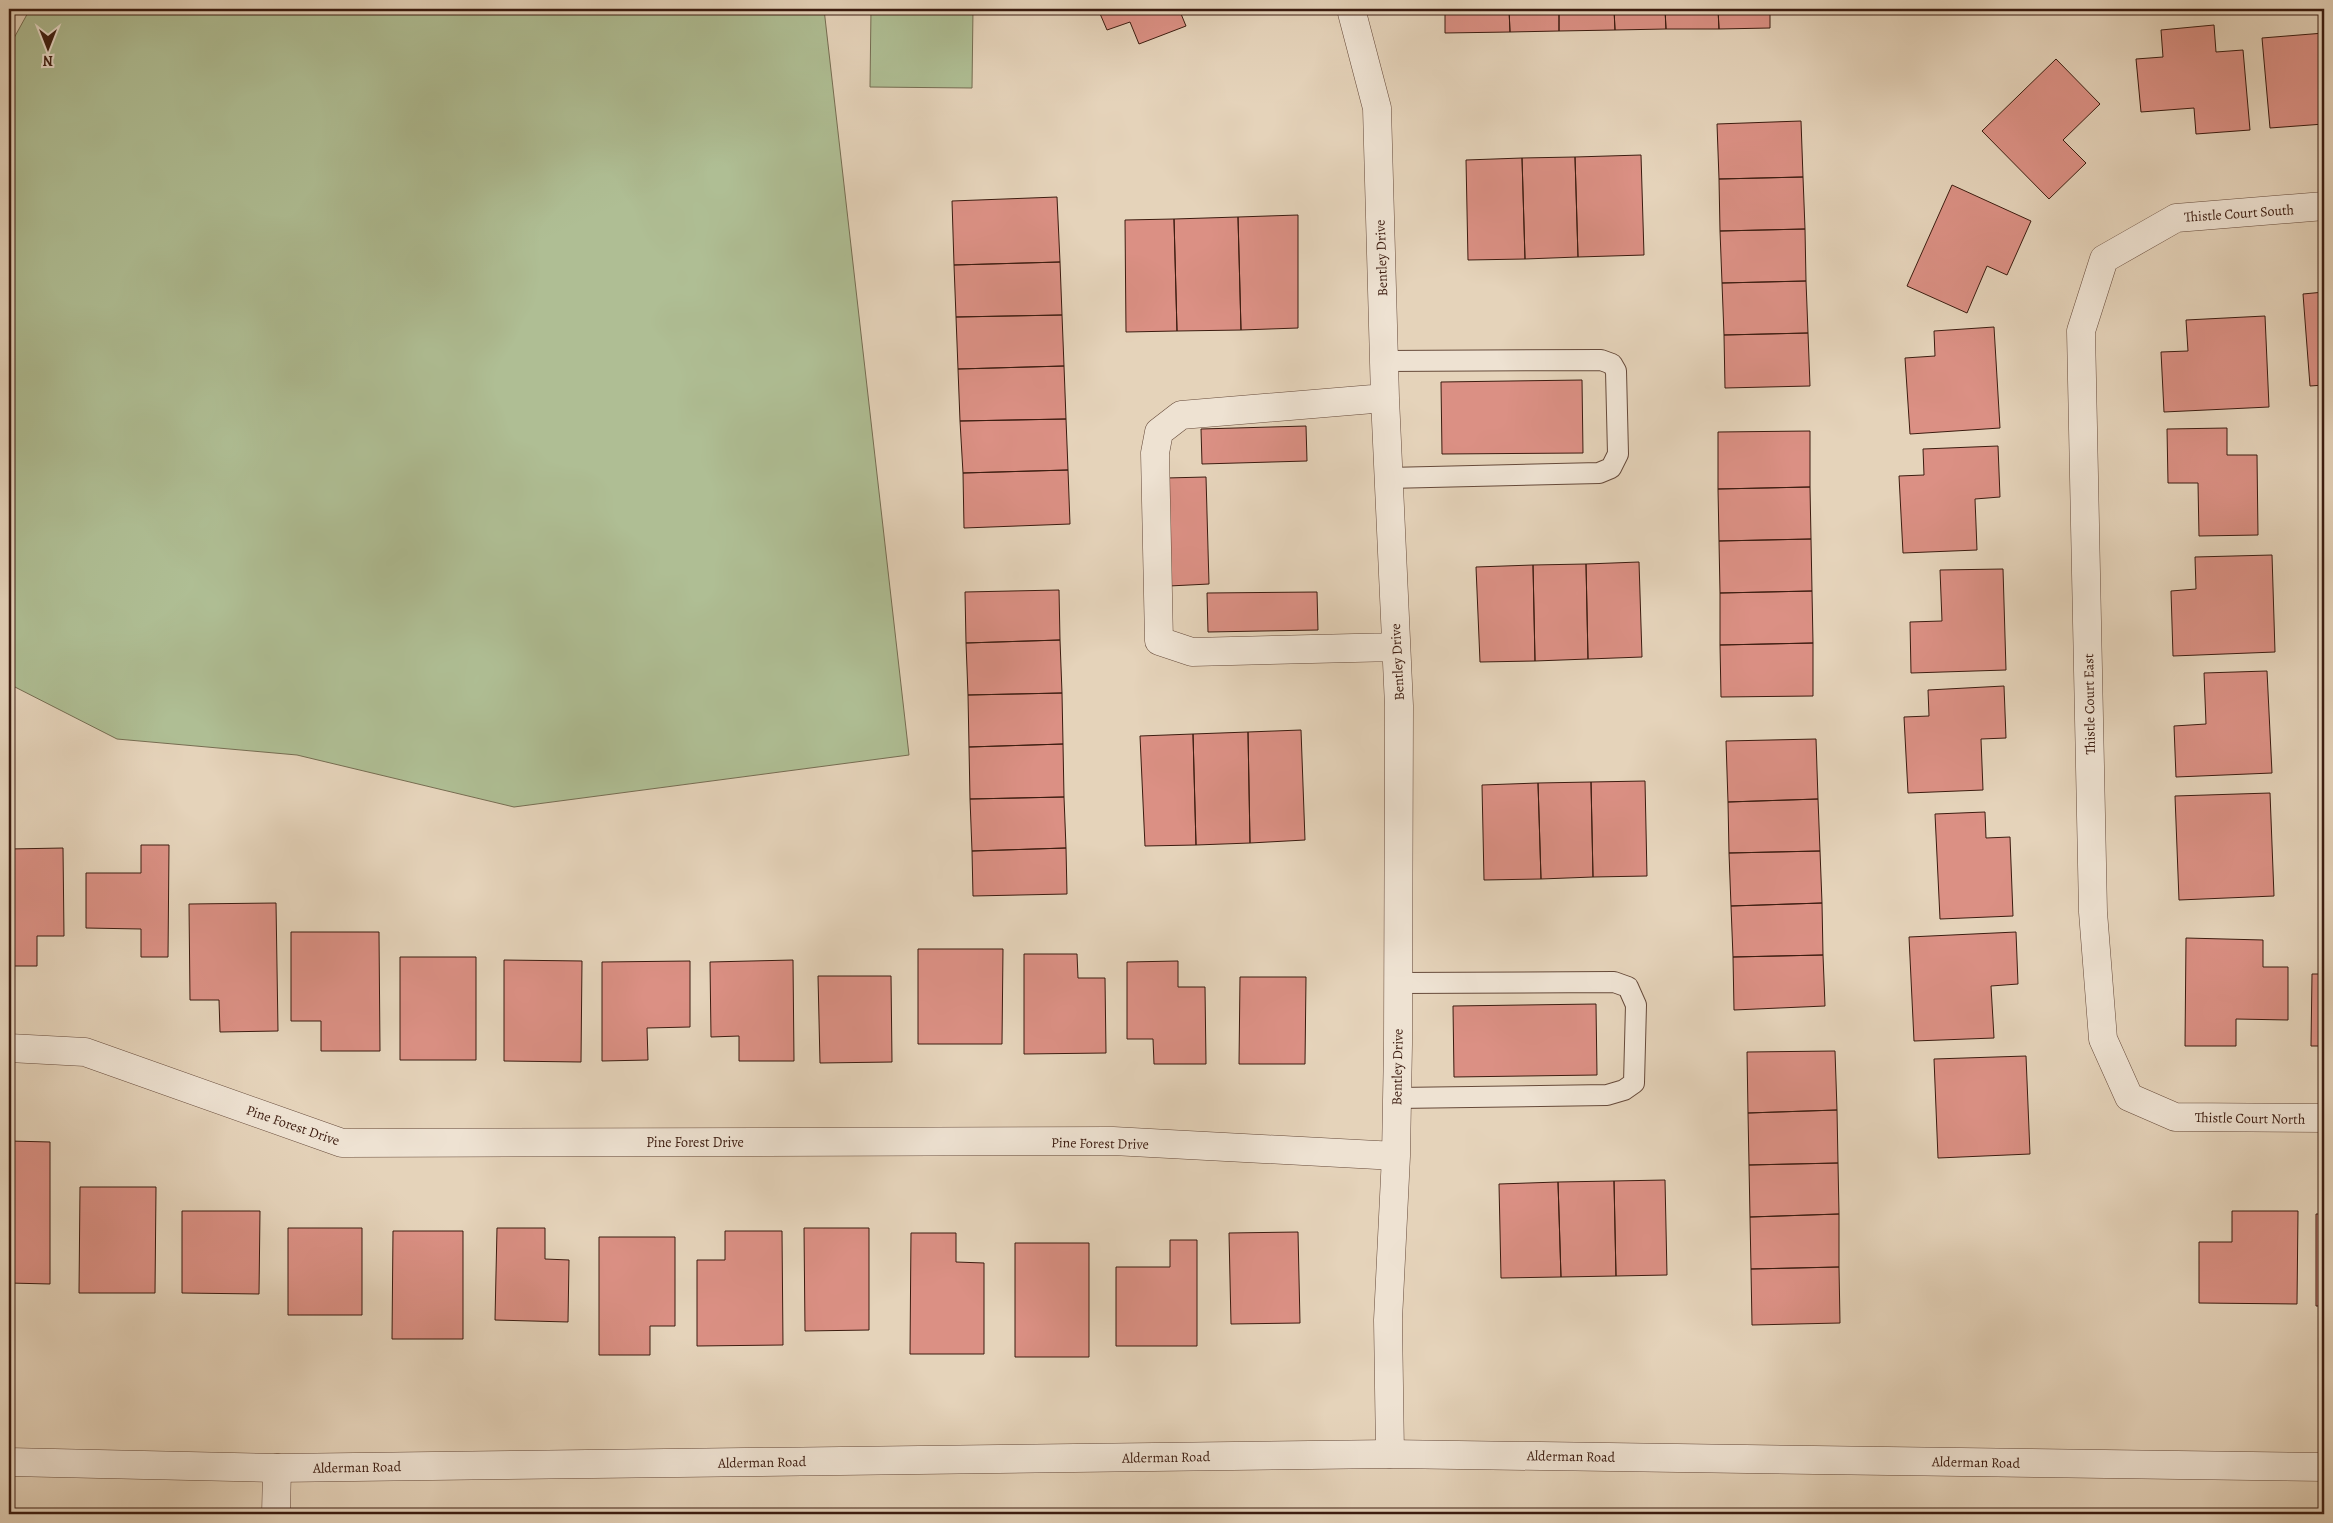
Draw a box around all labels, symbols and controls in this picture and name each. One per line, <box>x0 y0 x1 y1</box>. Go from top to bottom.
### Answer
north arrow <box>22 22 72 72</box>
text: N <box>43 51 53 70</box>
street label: Thistle Court South <box>2183 200 2295 227</box>
street label: Bentley Drive <box>1371 219 1392 297</box>
street label: Bentley Drive <box>1386 623 1409 701</box>
street label: Thistle Court East <box>2079 653 2100 755</box>
street label: Bentley Drive <box>1387 1028 1408 1106</box>
street label: Pine Forest Drive <box>244 1101 342 1150</box>
street label: Thistle Court North <box>2195 1108 2306 1129</box>
street label: Pine Forest Drive <box>646 1133 744 1152</box>
street label: Pine Forest Drive <box>1051 1133 1149 1154</box>
street label: Alderman Road <box>1526 1446 1616 1467</box>
street label: Alderman Road <box>1121 1447 1211 1468</box>
street label: Alderman Road <box>717 1452 807 1473</box>
street label: Alderman Road <box>1931 1452 2021 1473</box>
street label: Alderman Road <box>312 1457 402 1478</box>

